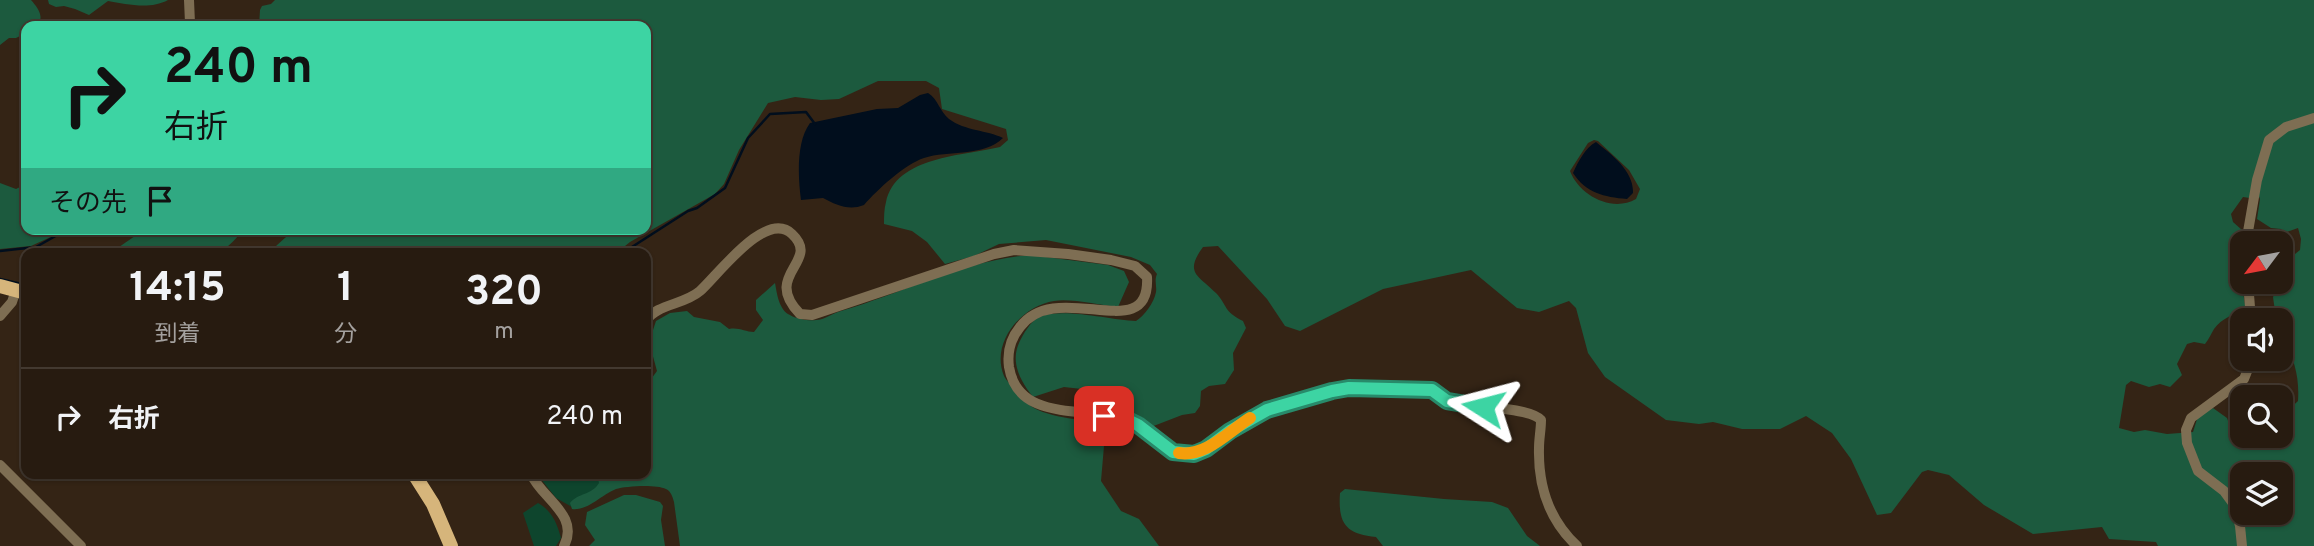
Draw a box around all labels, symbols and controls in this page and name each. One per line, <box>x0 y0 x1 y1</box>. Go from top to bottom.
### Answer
text: 240 m <box>164 39 313 101</box>
icon: right <box>49 49 140 140</box>
text: 右折 <box>164 109 228 149</box>
icon: arrive <box>141 182 179 220</box>
text: その先 <box>49 188 127 221</box>
north arrow <box>2230 231 2292 294</box>
map controls <box>2230 231 2293 525</box>
text: 14:15 <box>129 263 226 316</box>
text: 1 <box>337 263 354 316</box>
text: 320 <box>465 267 543 320</box>
button: sound <box>2230 308 2293 371</box>
text: m <box>494 318 514 347</box>
text: 到着 <box>154 321 200 350</box>
text: 分 <box>334 321 357 350</box>
position arrow <box>1446 370 1520 444</box>
button: search <box>2230 385 2293 448</box>
pin <box>1074 386 1134 446</box>
icon: arrive <box>1085 397 1123 435</box>
icon: right <box>49 398 87 436</box>
text: 240 m <box>546 401 623 434</box>
text: 右折 <box>108 404 160 437</box>
button: layers <box>2230 462 2293 525</box>

